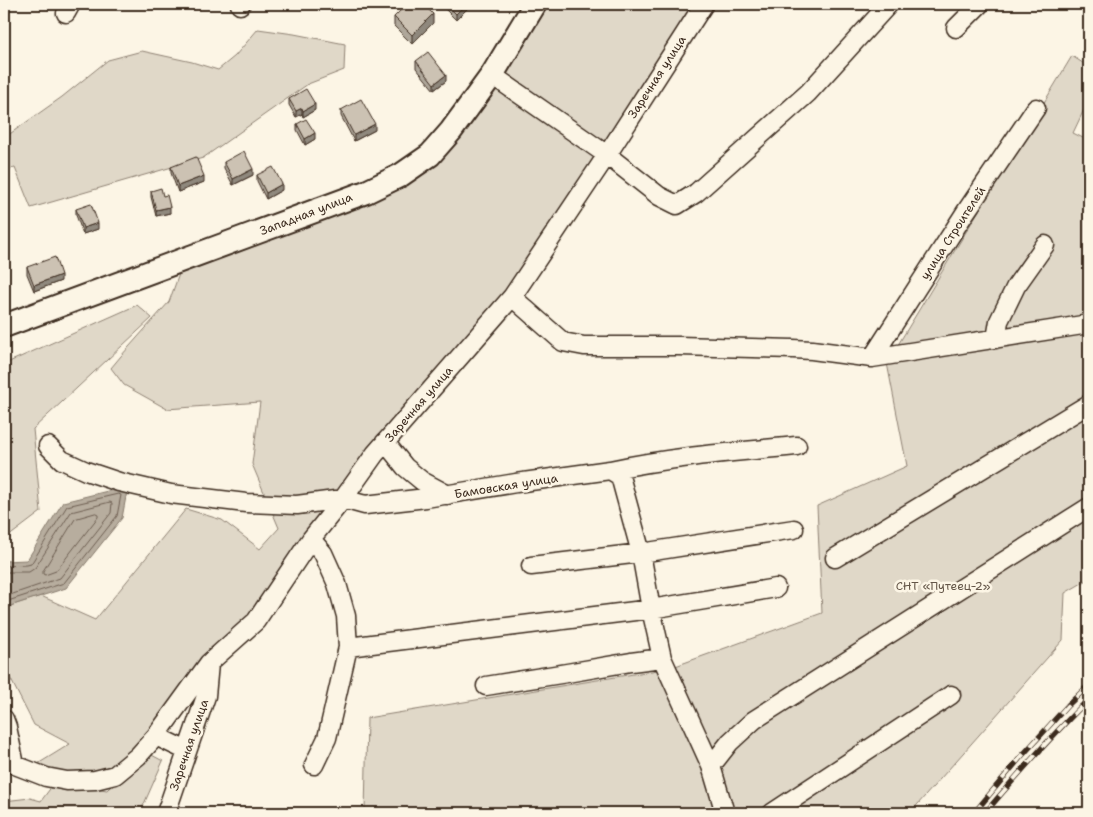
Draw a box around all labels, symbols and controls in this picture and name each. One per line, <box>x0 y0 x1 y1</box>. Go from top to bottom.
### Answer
street label: Заречная улица <box>624 32 690 121</box>
street label: улица Строителей <box>917 183 989 283</box>
street label: Западная улица <box>257 189 355 239</box>
street label: Заречная улица <box>382 362 457 445</box>
street label: Бамовская улица <box>453 470 559 502</box>
park label: СНТ «Путеец-2» <box>896 578 991 594</box>
street label: Заречная улица <box>166 697 212 793</box>

